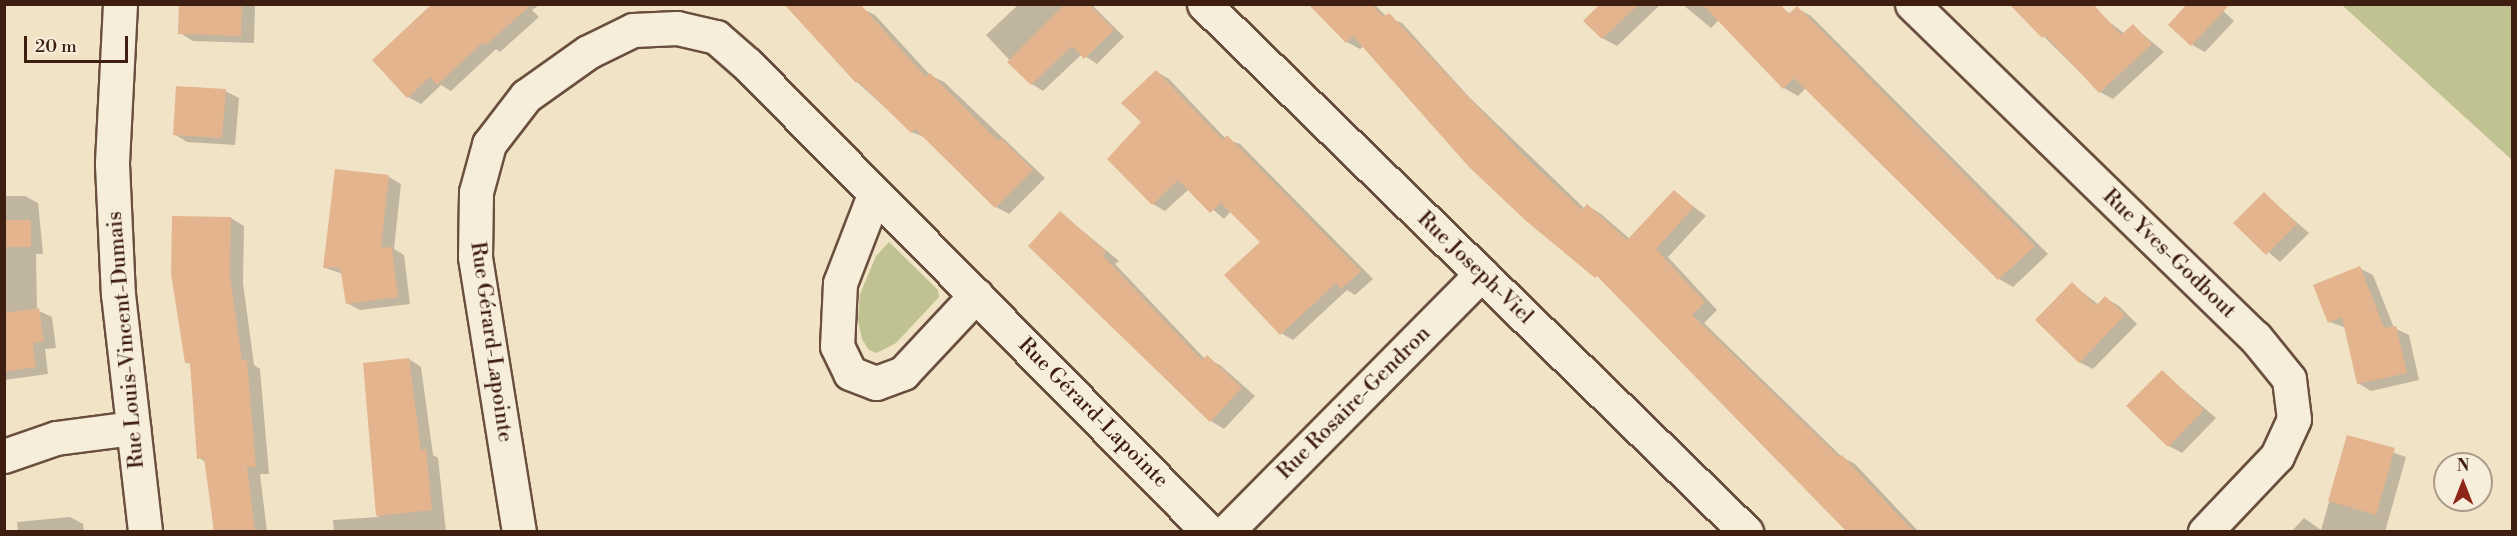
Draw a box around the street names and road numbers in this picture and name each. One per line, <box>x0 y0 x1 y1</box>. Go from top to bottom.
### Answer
street label: Rue Yves-Godbout <box>2097 184 2241 324</box>
street label: Rue Joseph-Viel <box>1412 206 1538 330</box>
street label: Rue Louis-Vincent-Dumais <box>102 210 150 470</box>
street label: Rue Gérard-Lapointe <box>464 240 518 444</box>
street label: Rue Rosaire-Gendron <box>1272 321 1436 485</box>
street label: Rue Gérard-Lapointe <box>1013 333 1173 493</box>

